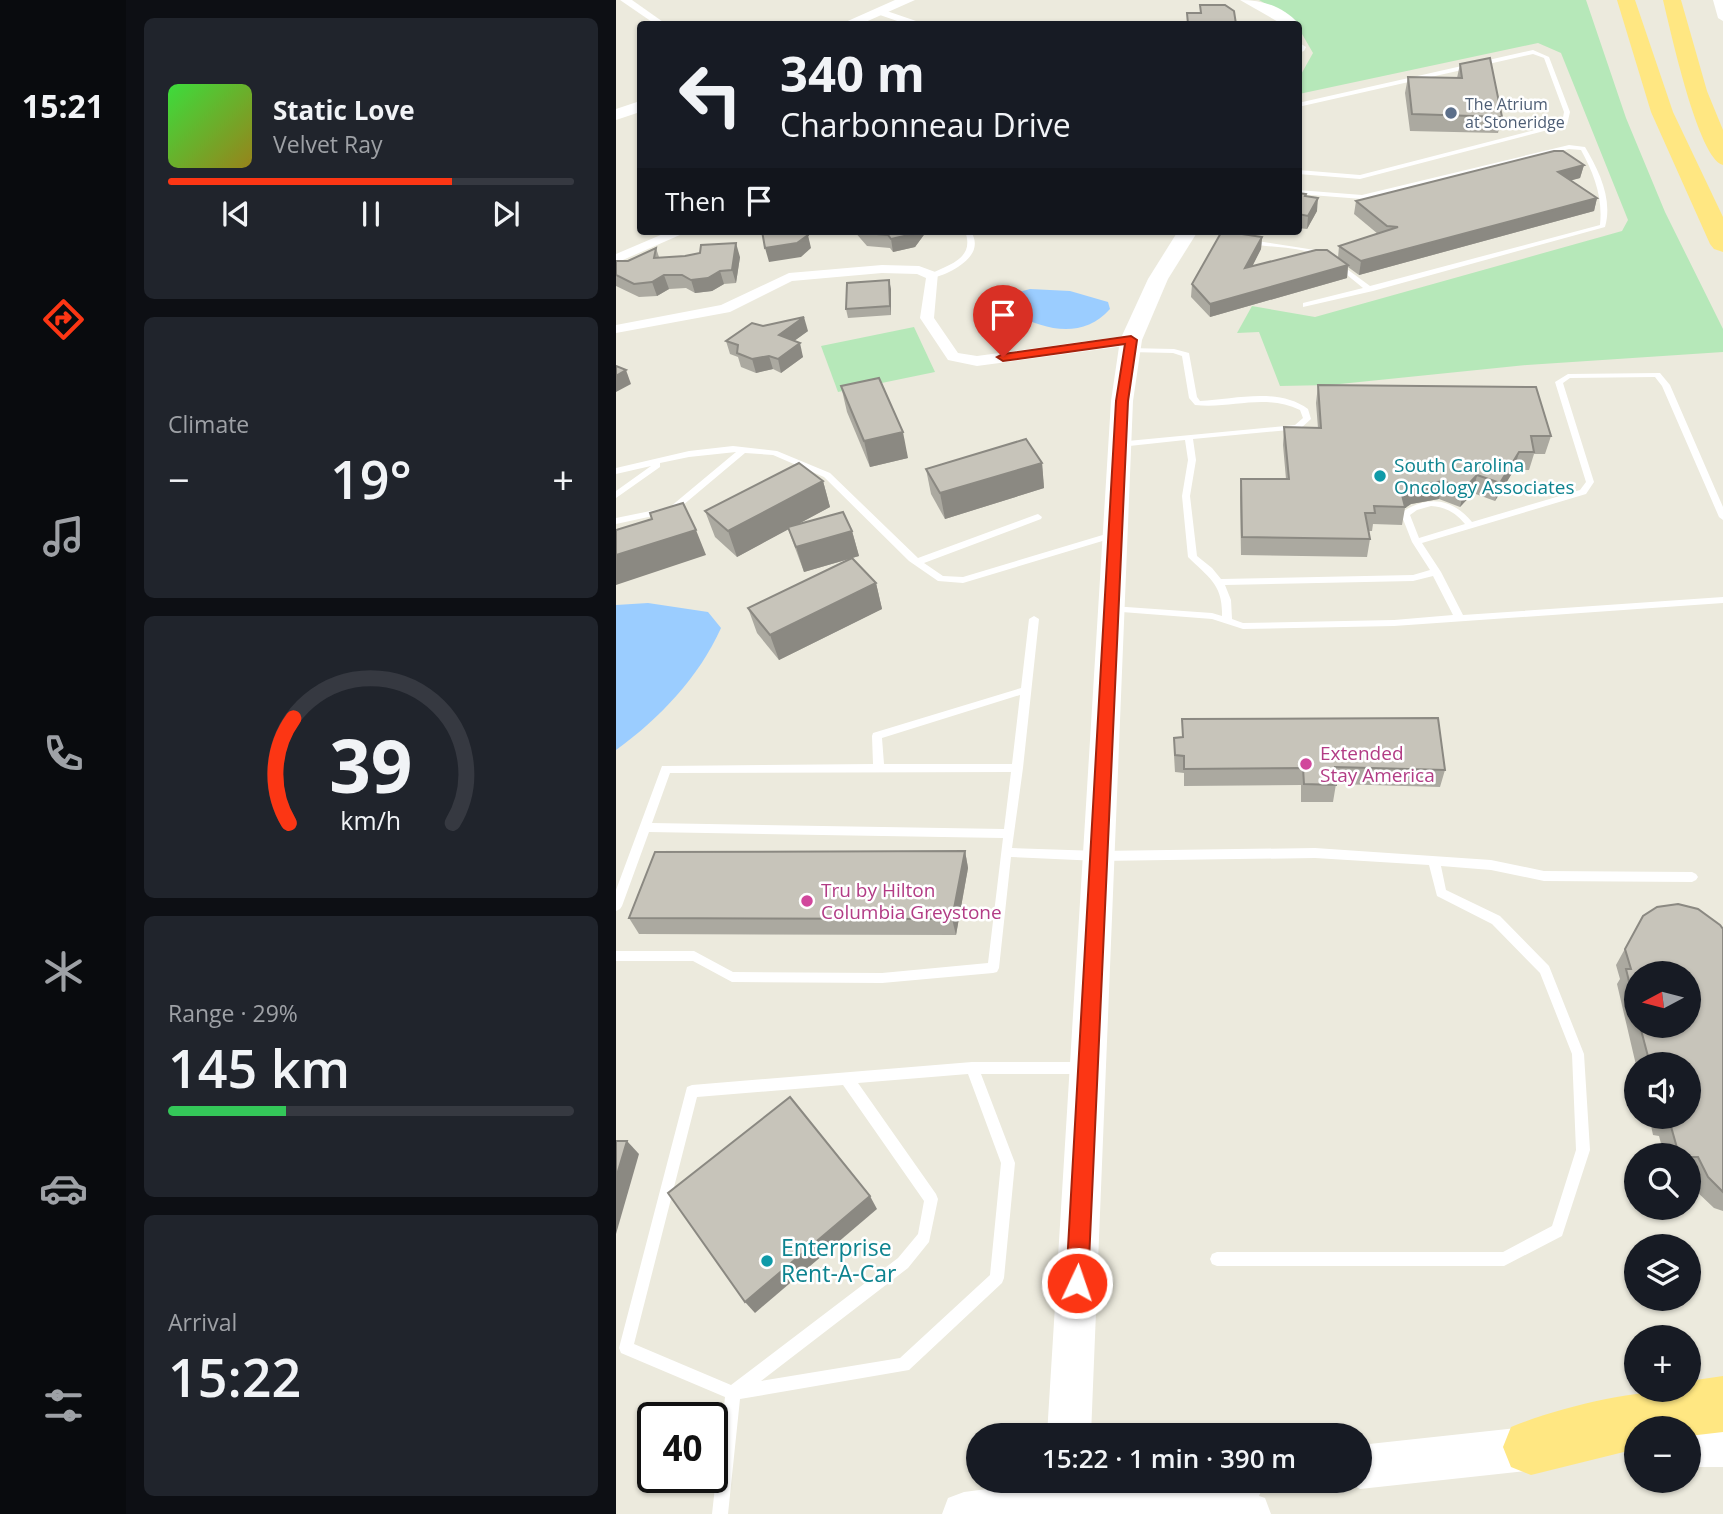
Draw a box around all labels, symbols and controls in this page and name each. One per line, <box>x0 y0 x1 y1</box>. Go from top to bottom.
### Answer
text: 340 m <box>780 40 925 106</box>
icon: left <box>665 49 756 140</box>
text: 15:21 <box>22 84 104 127</box>
text: Static Love <box>273 92 415 128</box>
place label: The Atrium at Stoneridge <box>1465 93 1565 133</box>
text: Charbonneau Drive <box>780 103 1071 146</box>
marker: The Atrium at Stoneridge <box>1443 105 1459 121</box>
text: Velvet Ray <box>273 128 383 160</box>
icon: arrive <box>740 182 778 220</box>
text: Then <box>665 183 726 219</box>
icon: previous <box>217 195 255 233</box>
icon: pause <box>352 195 390 233</box>
icon: next <box>487 195 525 233</box>
pin <box>973 285 1033 357</box>
icon: directions <box>39 295 88 344</box>
icon: arrive <box>984 296 1022 334</box>
text: Climate <box>168 408 249 440</box>
text: 19° <box>330 443 412 514</box>
place label: South Carolina Oncology Associates <box>1394 452 1574 500</box>
text: − <box>168 453 190 505</box>
text: + <box>552 453 574 505</box>
marker: South Carolina Oncology Associates <box>1372 468 1388 484</box>
icon: music <box>39 512 88 561</box>
text: 39 <box>329 715 413 814</box>
icon: phone <box>39 729 88 778</box>
place label: Extended Stay America <box>1320 740 1435 788</box>
marker: Extended Stay America <box>1298 756 1314 772</box>
text: km/h <box>341 803 401 837</box>
place label: Tru by Hilton Columbia Greystone <box>821 877 1002 925</box>
marker: Tru by Hilton Columbia Greystone <box>799 893 815 909</box>
icon: climate <box>39 947 88 996</box>
north arrow <box>1624 961 1701 1038</box>
map controls <box>1624 961 1701 1493</box>
text: Range · 29% <box>168 997 298 1029</box>
text: 145 km <box>168 1032 350 1103</box>
button: sound <box>1624 1052 1701 1129</box>
button: search <box>1624 1143 1701 1220</box>
icon: car <box>39 1164 88 1213</box>
place label: Enterprise Rent-A-Car <box>781 1231 897 1289</box>
button: layers <box>1624 1234 1701 1311</box>
position arrow <box>1040 1246 1114 1320</box>
marker: Enterprise Rent-A-Car <box>759 1253 775 1269</box>
text: Arrival <box>168 1306 237 1338</box>
button: + <box>1624 1325 1701 1402</box>
text: 15:22 <box>168 1341 301 1412</box>
icon: filters <box>39 1381 88 1430</box>
speed limit sign: 40 <box>637 1402 728 1493</box>
button: − <box>1624 1416 1701 1493</box>
text: 15:22 · 1 min · 390 m <box>1042 1440 1296 1476</box>

